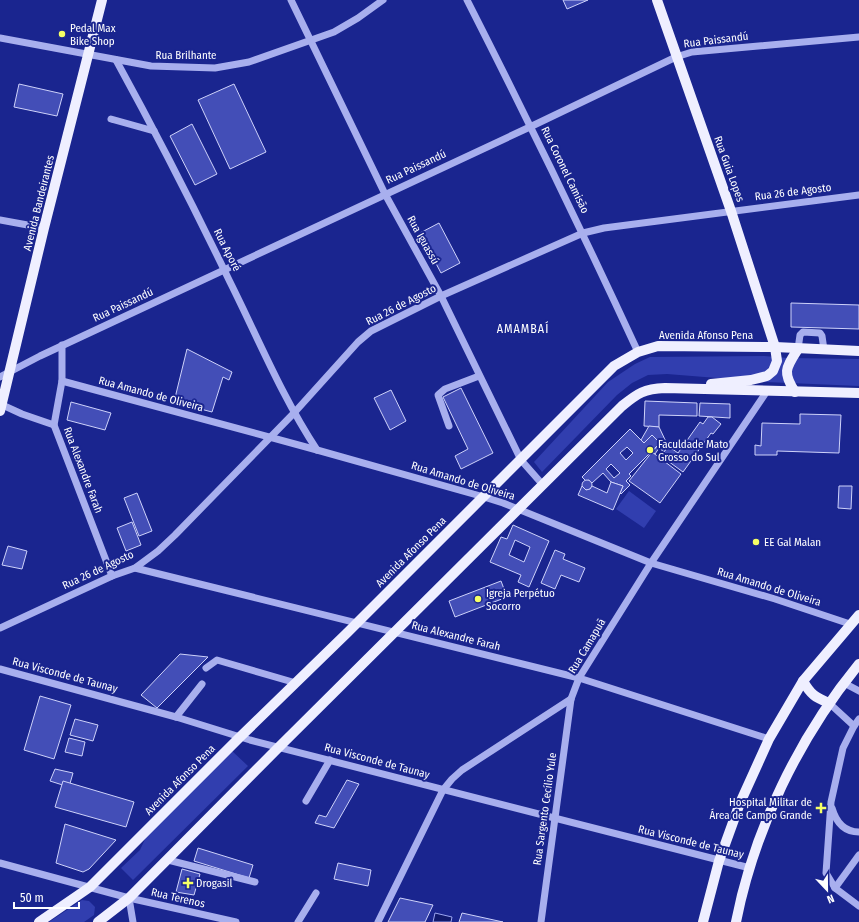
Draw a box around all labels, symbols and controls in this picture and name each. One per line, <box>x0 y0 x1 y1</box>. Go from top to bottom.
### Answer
place label: Pedal Max Bike Shop <box>70 22 116 48</box>
marker: Pedal Max Bike Shop <box>57 29 67 39</box>
street label: Rua Paissandú <box>683 30 749 50</box>
street label: Rua Brilhante <box>155 49 217 62</box>
street label: Rua Coronel Camisão <box>538 125 592 216</box>
street label: Rua Guia Lopes <box>711 134 747 204</box>
street label: Rua Paissandú <box>384 147 448 187</box>
street label: Avenida Bandeirantes <box>21 154 57 252</box>
street label: Rua 26 de Agosto <box>754 181 832 203</box>
street label: Rua Iguassú <box>404 213 442 267</box>
street label: Rua Aporé <box>211 227 243 273</box>
street label: Rua 26 de Agosto <box>364 282 438 328</box>
street label: Rua Paissandú <box>91 285 155 325</box>
district label: AMAMBAÍ <box>497 321 549 336</box>
street label: Avenida Afonso Pena <box>659 329 753 342</box>
street label: Rua Amando de Oliveira <box>97 374 205 414</box>
street label: Rua Alexandre Farah <box>61 425 105 515</box>
place label: Faculdade Mato Grosso do Sul <box>658 438 729 464</box>
marker: Faculdade Mato Grosso do Sul <box>645 445 655 455</box>
street label: Rua Amando de Oliveira <box>410 459 516 503</box>
street label: Avenida Afonso Pena <box>373 514 449 590</box>
place label: EE Gal Malan <box>764 536 821 549</box>
marker: EE Gal Malan <box>751 537 761 547</box>
street label: Rua 26 de Agosto <box>60 548 136 592</box>
street label: Rua Amando de Oliveira <box>716 565 822 609</box>
place label: Igreja Perpétuo Socorro <box>486 587 555 613</box>
marker: Igreja Perpétuo Socorro <box>473 594 483 604</box>
street label: Rua Camapuã <box>566 616 608 676</box>
street label: Rua Alexandre Farah <box>410 619 502 653</box>
street label: Rua Visconde de Taunay <box>11 655 119 695</box>
street label: Rua Visconde de Taunay <box>323 741 431 781</box>
street label: Avenida Afonso Pena <box>142 742 218 818</box>
street label: Rua Sargento Cecílio Yule <box>531 752 559 866</box>
place label: Hospital Militar de Área de Campo Grande <box>710 796 812 822</box>
marker: Hospital Militar de Área de Campo Grande <box>815 802 827 814</box>
street label: Rua Visconde de Taunay <box>637 823 745 861</box>
north arrow <box>807 870 847 910</box>
place label: Drogasil <box>196 877 232 890</box>
marker: Drogasil <box>183 878 193 888</box>
scale bar <box>14 884 79 910</box>
street label: Rua Terenos <box>150 885 206 911</box>
text: 50 m <box>20 891 44 905</box>
text: N <box>825 892 836 906</box>

